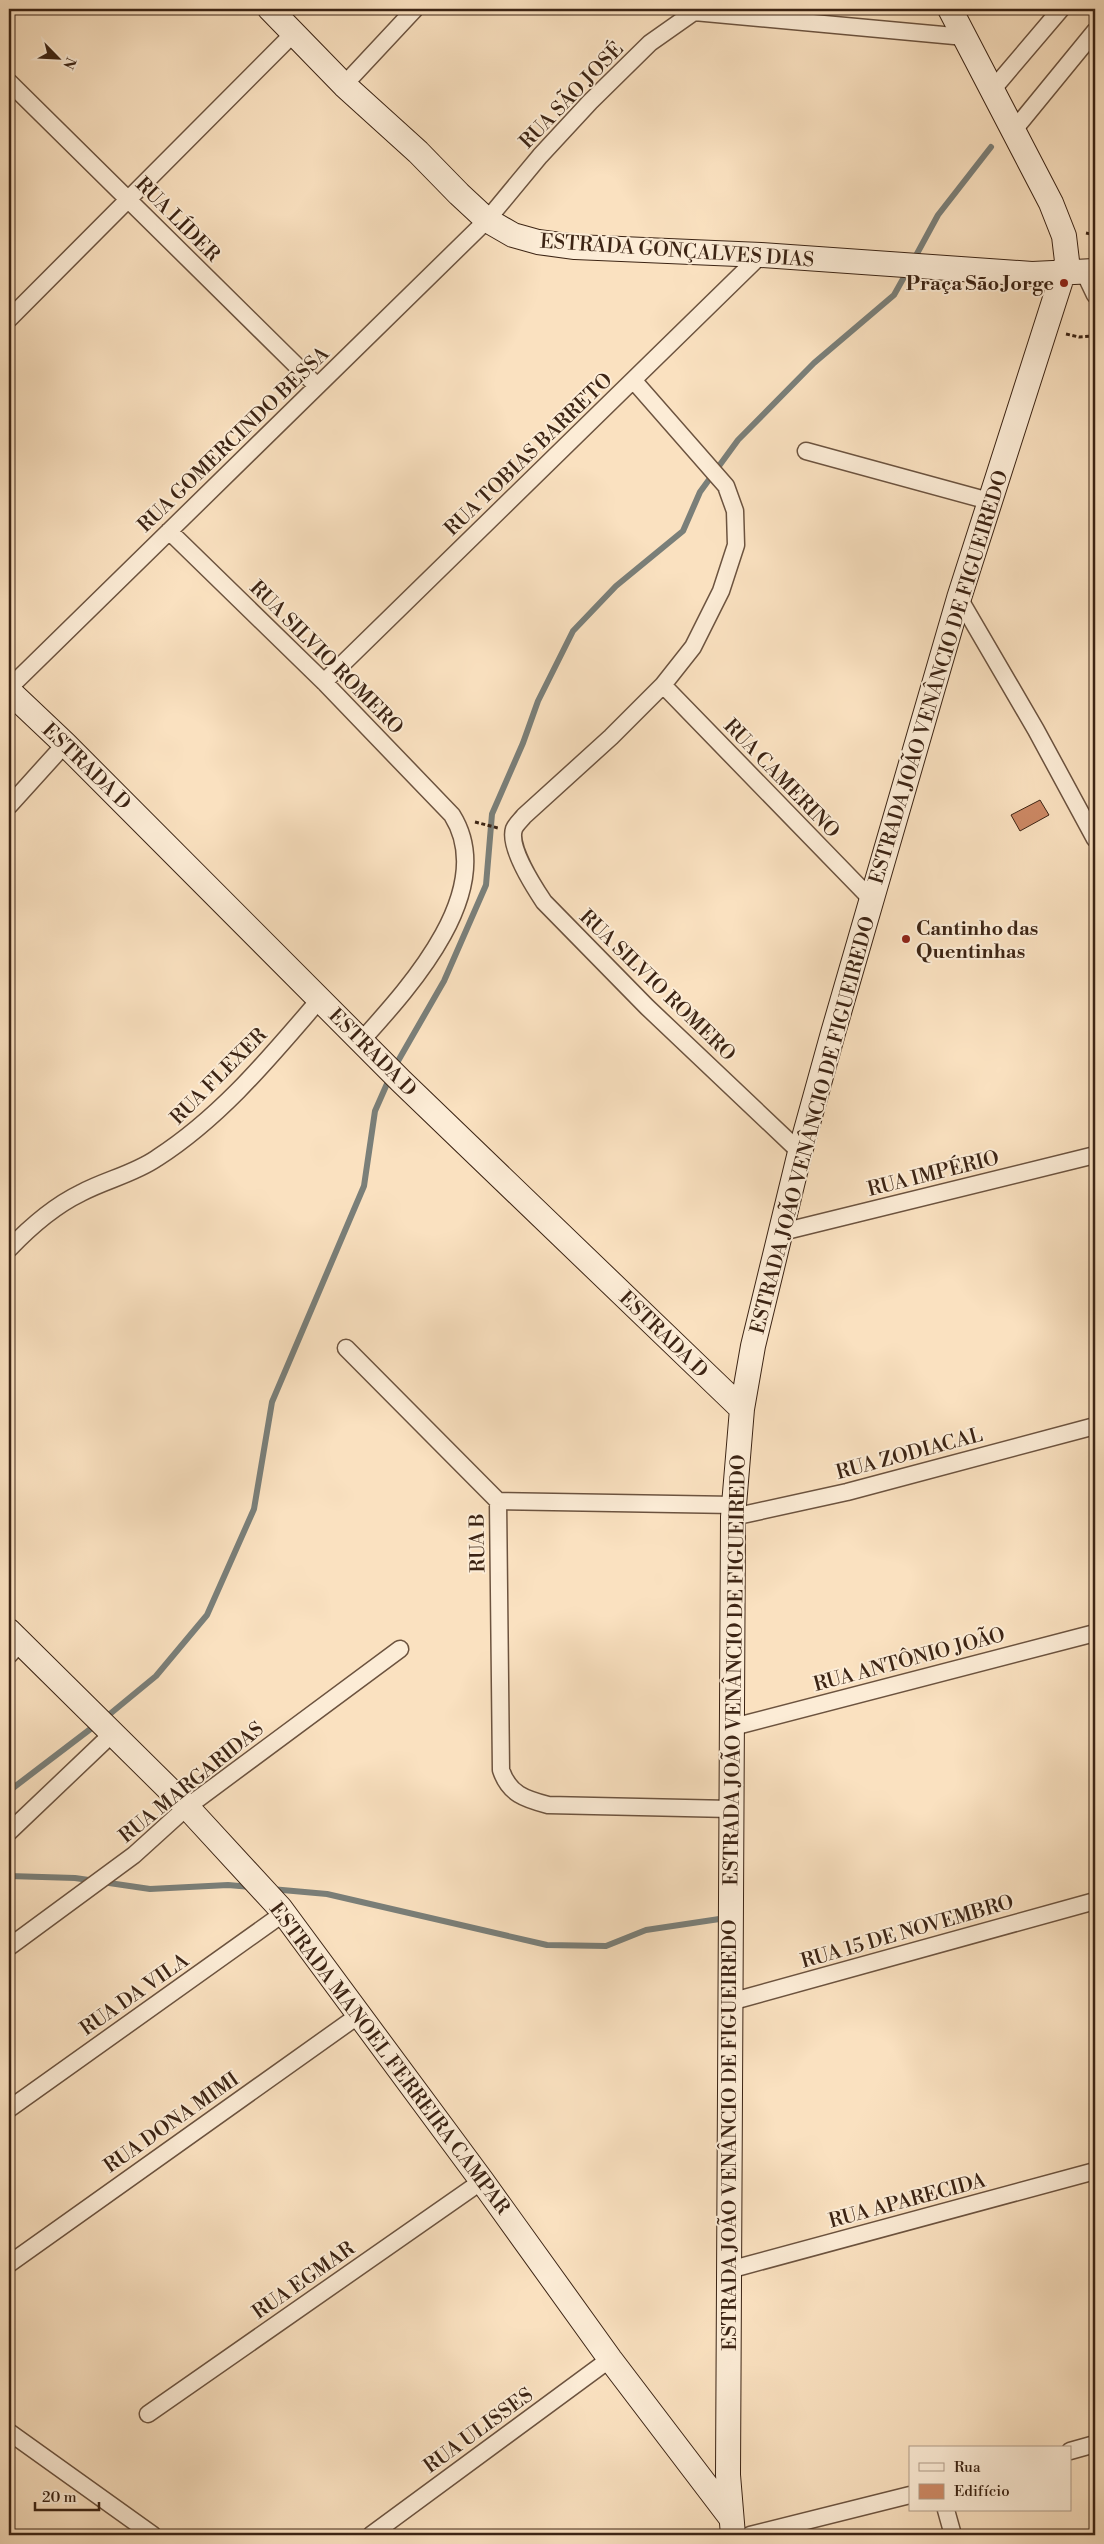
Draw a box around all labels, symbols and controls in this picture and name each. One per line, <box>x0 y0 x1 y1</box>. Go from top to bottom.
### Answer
north arrow <box>32 32 82 82</box>
street label: RUA SÃO JOSÉ <box>513 36 629 155</box>
text: N <box>58 54 79 72</box>
street label: RUA LÍDER <box>129 172 226 268</box>
street label: ESTRADA GONÇALVES DIAS <box>539 229 815 274</box>
place label: Praça São Jorge <box>906 272 1054 297</box>
marker: Praça São Jorge <box>1058 277 1070 289</box>
street label: RUA GOMERCINDO BESSA <box>133 341 336 538</box>
street label: RUA TOBIAS BARRETO <box>440 368 618 542</box>
street label: ESTRADA JOÃO VENÂNCIO DE FIGUEIREDO <box>863 467 1014 887</box>
street label: RUA SILVIO ROMERO <box>244 576 408 740</box>
street label: RUA CAMERINO <box>718 714 844 844</box>
street label: ESTRADA D <box>36 718 136 816</box>
street label: RUA SILVIO ROMERO <box>574 905 740 1067</box>
street label: ESTRADA JOÃO VENÂNCIO DE FIGUEIREDO <box>744 913 881 1337</box>
place label: Cantinho das Quentinhas <box>916 917 1038 965</box>
marker: Cantinho das Quentinhas <box>900 933 912 945</box>
street label: ESTRADA D <box>323 1004 421 1102</box>
street label: RUA FLEXER <box>165 1023 273 1131</box>
street label: RUA IMPÉRIO <box>865 1145 1002 1203</box>
street label: ESTRADA D <box>613 1286 713 1384</box>
street label: RUA ZODIACAL <box>833 1423 986 1486</box>
street label: ESTRADA JOÃO VENÂNCIO DE FIGUEIREDO <box>717 1454 752 1886</box>
street label: RUA B <box>465 1513 492 1573</box>
street label: RUA ANTÔNIO JOÃO <box>810 1621 1008 1698</box>
street label: RUA MARGARIDAS <box>115 1717 269 1849</box>
street label: RUA 15 DE NOVEMBRO <box>798 1890 1017 1975</box>
street label: ESTRADA MANOEL FERREIRA CAMPAR <box>263 1898 515 2221</box>
street label: ESTRADA JOÃO VENÂNCIO DE FIGUEIREDO <box>716 1919 743 2351</box>
street label: RUA DA VILA <box>76 1948 195 2042</box>
street label: RUA DONA MIMI <box>99 2067 245 2179</box>
street label: RUA APARECIDA <box>826 2168 990 2234</box>
street label: RUA EGMAR <box>248 2236 361 2326</box>
street label: RUA ULISSES <box>419 2383 539 2479</box>
legend <box>909 2446 1072 2512</box>
text: Rua <box>954 2458 981 2477</box>
scale bar <box>35 2479 99 2511</box>
text: Edifício <box>954 2482 1010 2501</box>
text: 20 m <box>42 2488 77 2507</box>

